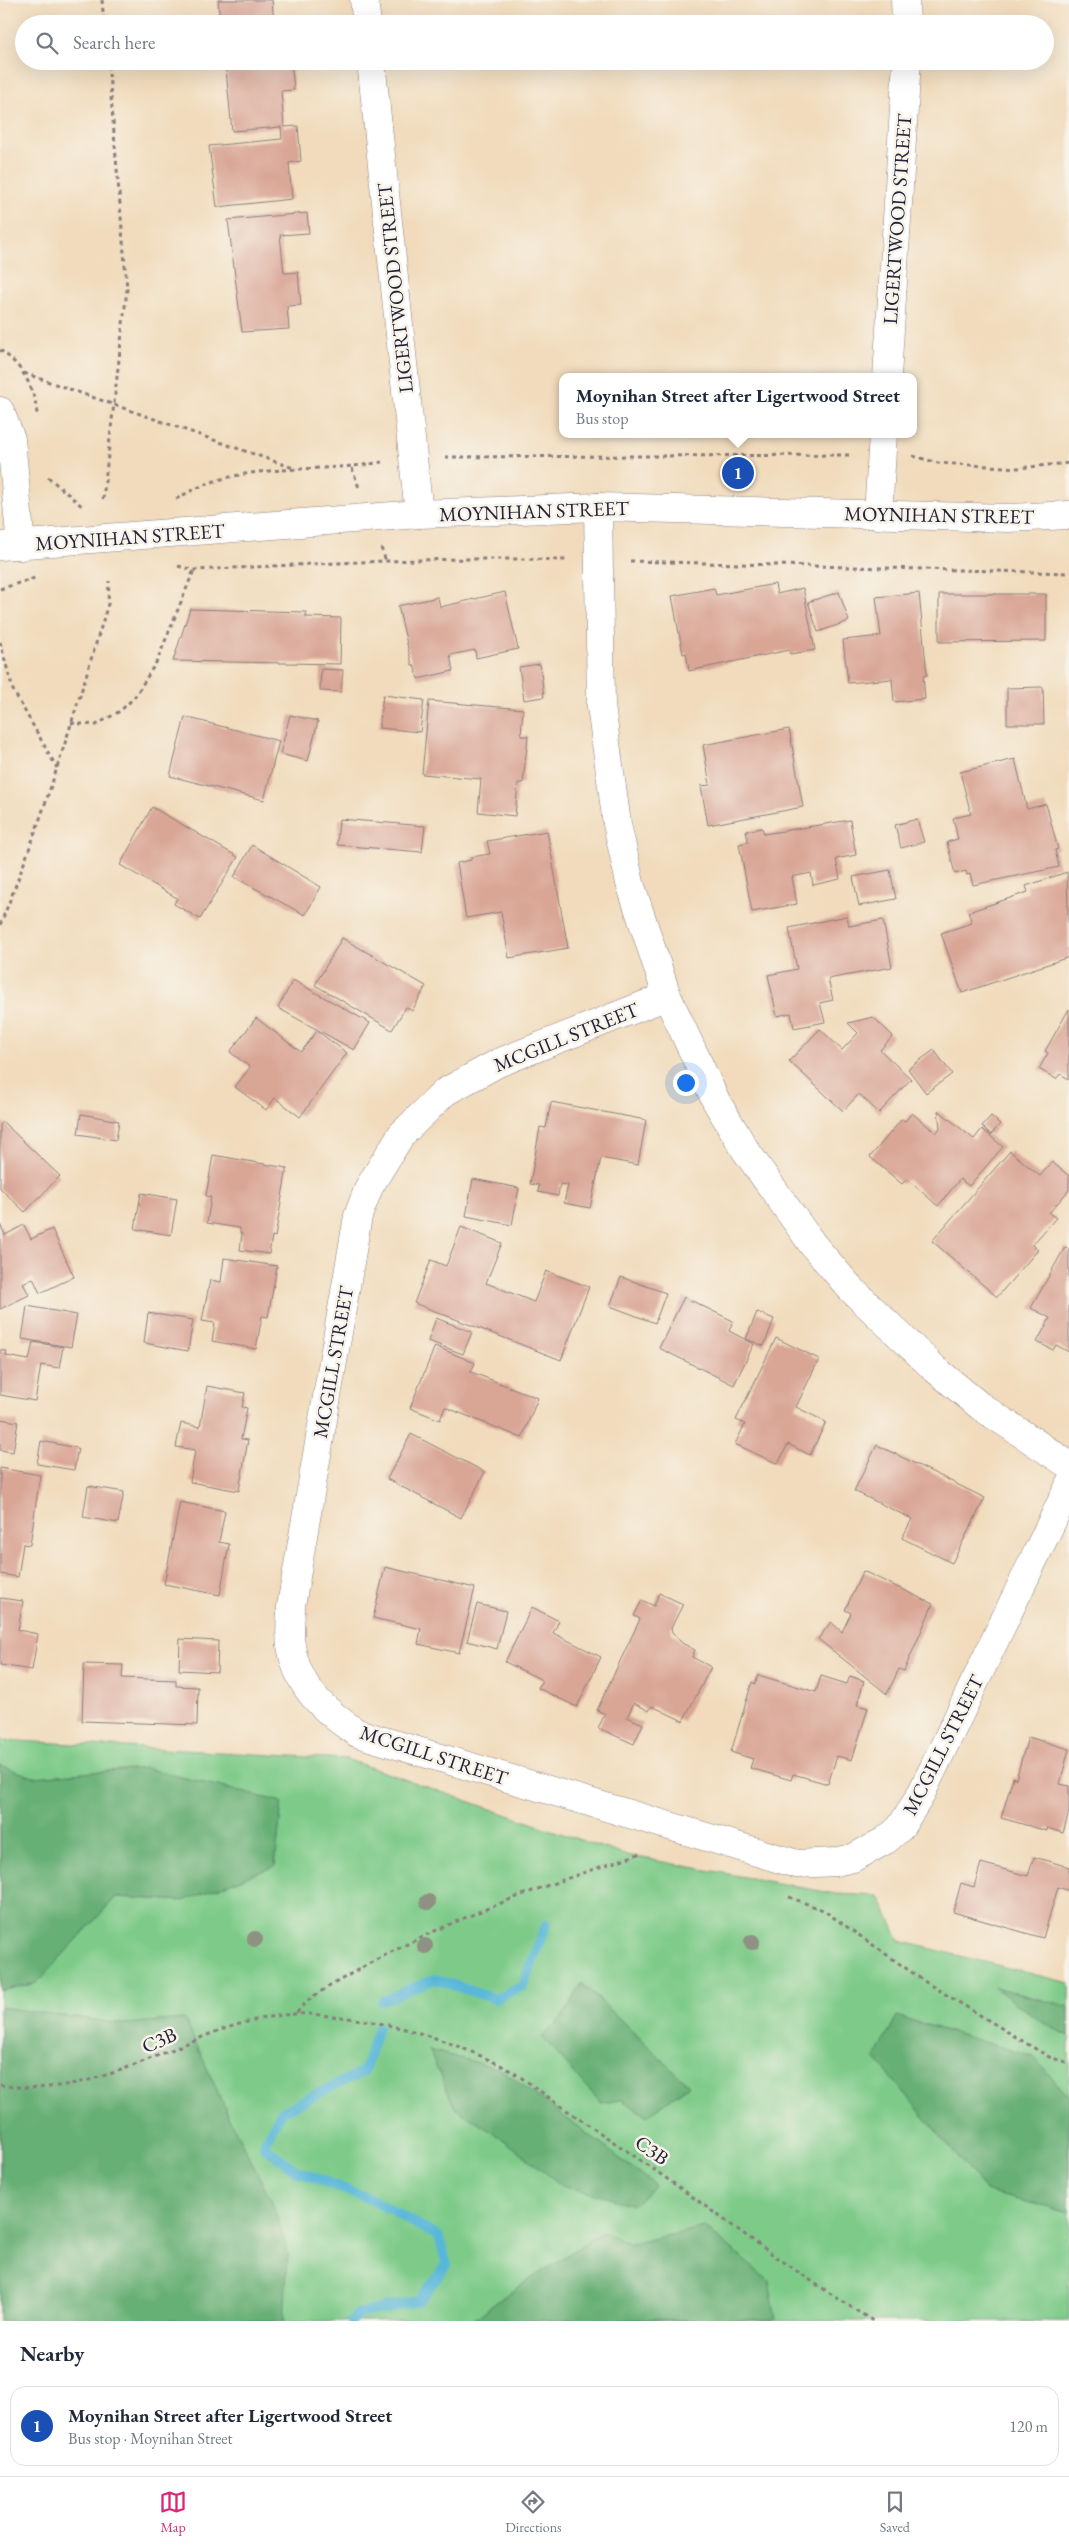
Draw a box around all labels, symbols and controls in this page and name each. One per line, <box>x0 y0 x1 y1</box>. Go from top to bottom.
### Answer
search box <box>15 15 1054 70</box>
icon: search <box>33 29 61 57</box>
text: Search here <box>73 30 155 55</box>
street label: LIGERTWOOD STREET <box>877 112 917 325</box>
street label: LIGERTWOOD STREET <box>371 181 419 394</box>
popup <box>559 373 917 438</box>
text: Moynihan Street after Ligertwood Street <box>576 383 900 408</box>
text: Bus stop <box>576 408 628 429</box>
pin: 1 <box>722 454 754 492</box>
street label: MOYNIHAN STREET <box>439 495 630 527</box>
street label: MOYNIHAN STREET <box>844 500 1035 530</box>
street label: MOYNIHAN STREET <box>34 517 226 557</box>
street label: MCGILL STREET <box>490 996 643 1078</box>
your location <box>673 1070 699 1096</box>
street label: MCGILL STREET <box>307 1283 359 1440</box>
street label: MCGILL STREET <box>896 1670 990 1819</box>
street label: MCGILL STREET <box>357 1719 512 1791</box>
street label: C3B <box>138 2021 180 2059</box>
street label: C3B <box>630 2129 674 2171</box>
text: Nearby <box>20 2340 84 2367</box>
text: Moynihan Street after Ligertwood Street <box>68 2403 392 2428</box>
text: 1 <box>33 2416 41 2437</box>
text: 120 m <box>1009 2416 1048 2437</box>
text: Bus stop · Moynihan Street <box>68 2428 233 2449</box>
tab: Map <box>159 2488 187 2536</box>
tab: Directions <box>505 2488 562 2536</box>
tab: Saved <box>880 2488 910 2536</box>

